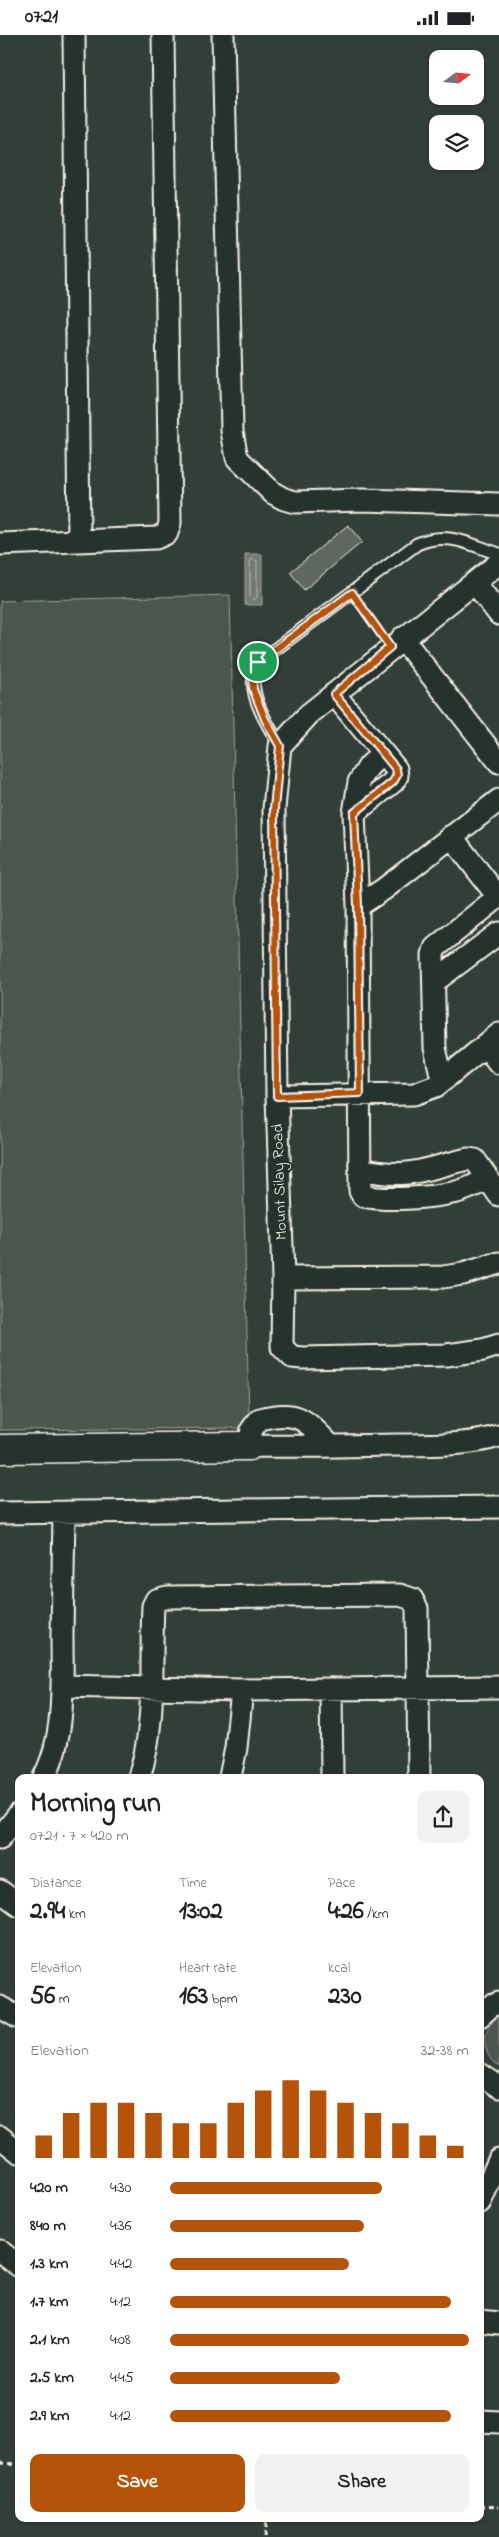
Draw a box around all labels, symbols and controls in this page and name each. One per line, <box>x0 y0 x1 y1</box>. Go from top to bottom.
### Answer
text: 07:21 <box>25 4 58 31</box>
north arrow <box>429 50 484 105</box>
map controls <box>429 50 484 170</box>
button: layers <box>429 115 484 170</box>
pin <box>237 641 279 683</box>
icon: arrive <box>244 648 272 676</box>
street label: Mount Silay Road <box>266 1123 294 1241</box>
text: Morning run <box>30 1784 161 1825</box>
button: share <box>417 1791 469 1843</box>
text: 07:21 · 7 × 420 m <box>30 1824 129 1848</box>
text: Distance <box>30 1873 82 1894</box>
text: Time <box>179 1873 207 1894</box>
text: Pace <box>328 1873 355 1894</box>
text: 2.94 <box>30 1894 65 1930</box>
text: 13:02 <box>179 1894 223 1930</box>
text: 4:26 <box>328 1894 364 1930</box>
text: km <box>65 1904 86 1925</box>
text: /km <box>364 1904 389 1925</box>
text: Elevation <box>30 1958 81 1979</box>
text: Heart rate <box>179 1958 236 1979</box>
text: kcal <box>328 1958 350 1979</box>
text: 56 <box>30 1979 55 2015</box>
text: 163 <box>179 1979 208 2015</box>
text: 230 <box>328 1979 362 2015</box>
text: m <box>55 1989 70 2010</box>
text: bpm <box>208 1989 238 2010</box>
text: Elevation <box>30 2039 89 2063</box>
text: 32–38 m <box>421 2039 469 2063</box>
text: 420 m <box>30 2176 68 2200</box>
text: 4:30 <box>110 2176 131 2200</box>
text: 840 m <box>30 2214 66 2238</box>
text: 4:36 <box>110 2214 132 2238</box>
text: 1.3 km <box>30 2252 68 2276</box>
text: 4:42 <box>110 2252 133 2276</box>
text: 1.7 km <box>30 2290 68 2314</box>
text: 4:12 <box>110 2290 131 2314</box>
text: 2.1 km <box>30 2328 70 2352</box>
text: 4:08 <box>110 2328 131 2352</box>
text: 2.5 km <box>30 2366 74 2390</box>
text: 4:45 <box>110 2366 134 2390</box>
text: 2.9 km <box>30 2404 69 2428</box>
text: 4:12 <box>110 2404 131 2428</box>
button: Save <box>30 2454 245 2512</box>
button: Share <box>255 2454 469 2512</box>

